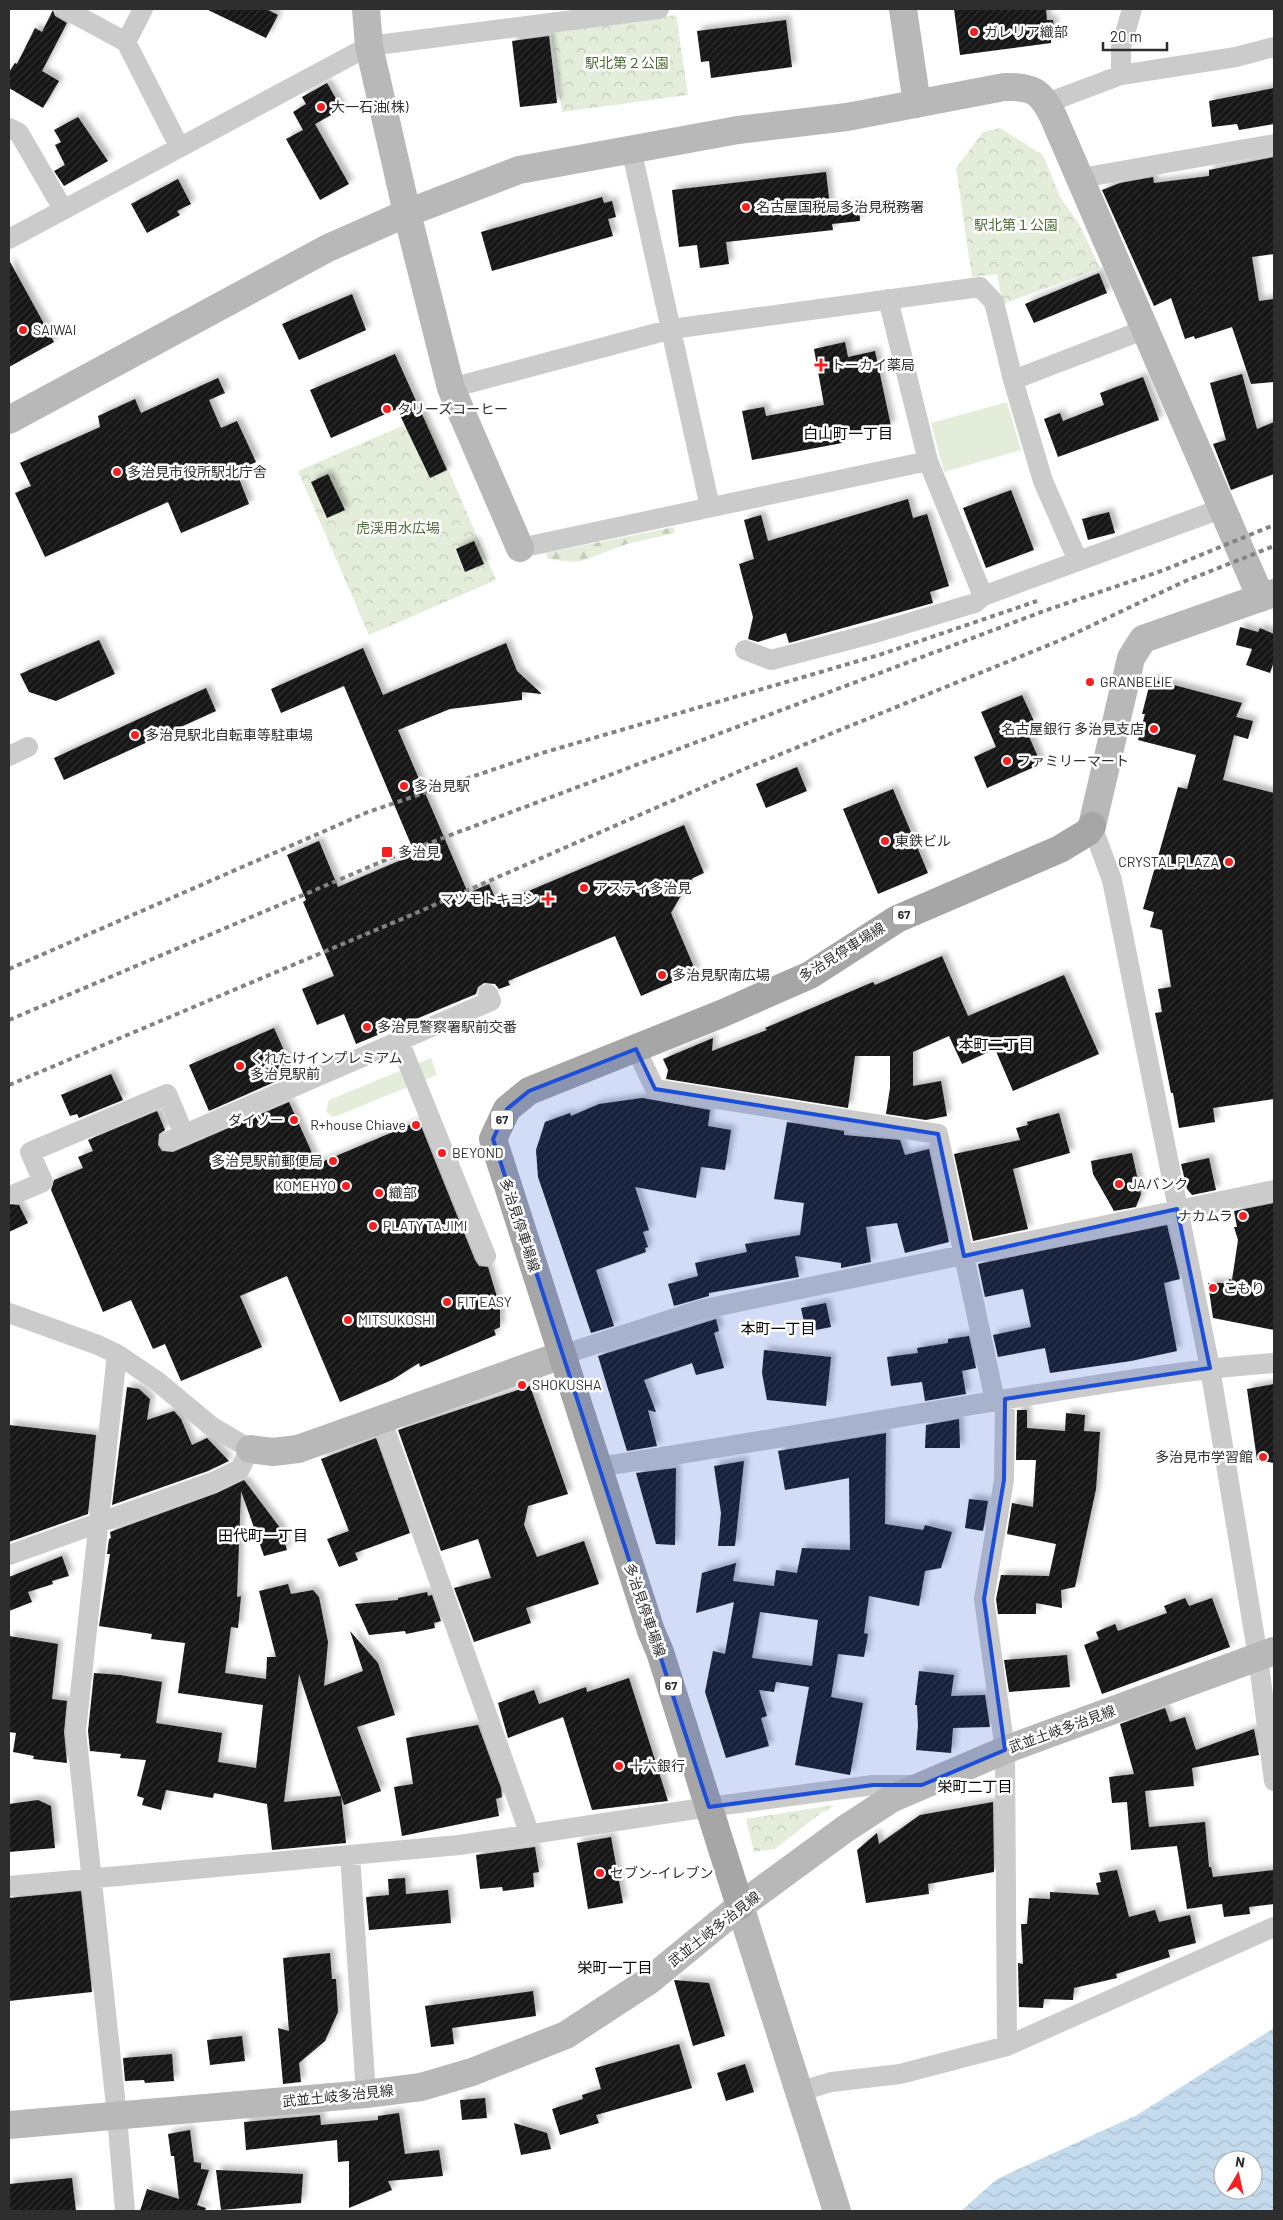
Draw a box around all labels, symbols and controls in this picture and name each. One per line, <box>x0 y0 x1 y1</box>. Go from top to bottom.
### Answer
scale bar <box>1103 20 1167 52</box>
place label: ガレリア織部 <box>984 23 1068 40</box>
marker: ガレリア織部 <box>968 26 980 38</box>
text: 20 m <box>1110 27 1142 45</box>
park label: 駅北第２公園 <box>585 54 669 71</box>
place label: 大一石油(株) <box>331 98 409 115</box>
marker: 大一石油(株) <box>315 101 327 113</box>
place label: 名古屋国税局多治見税務署 <box>756 198 924 215</box>
marker: 名古屋国税局多治見税務署 <box>740 201 752 213</box>
park label: 駅北第１公園 <box>974 216 1058 233</box>
place label: SAIWAI <box>33 321 76 338</box>
marker: SAIWAI <box>17 324 29 336</box>
place label: トーカイ薬局 <box>831 356 915 373</box>
marker: トーカイ薬局 <box>815 359 827 371</box>
place label: タリーズコーヒー <box>397 400 508 417</box>
marker: タリーズコーヒー <box>381 403 393 415</box>
district label: 白山町一丁目 <box>803 424 893 442</box>
place label: 多治見市役所駅北庁舎 <box>127 463 267 480</box>
marker: 多治見市役所駅北庁舎 <box>111 466 123 478</box>
park label: 虎渓用水広場 <box>356 519 440 536</box>
place label: GRANBELIE <box>1100 673 1173 690</box>
marker: GRANBELIE <box>1084 676 1096 688</box>
place label: 名古屋銀行 多治見支店 <box>1001 720 1144 737</box>
marker: 名古屋銀行 多治見支店 <box>1148 723 1160 735</box>
place label: 多治見駅北自転車等駐車場 <box>145 726 313 743</box>
marker: 多治見駅北自転車等駐車場 <box>129 729 141 741</box>
place label: ファミリーマート <box>1017 752 1129 769</box>
marker: ファミリーマート <box>1001 755 1013 767</box>
place label: 多治見駅 <box>414 777 470 794</box>
marker: 多治見駅 <box>398 780 410 792</box>
place label: 東鉄ビル <box>895 832 951 849</box>
marker: 東鉄ビル <box>879 835 891 847</box>
place label: 多治見 <box>398 843 440 860</box>
marker: 多治見 <box>380 845 394 859</box>
place label: CRYSTAL PLAZA <box>1118 853 1219 870</box>
marker: CRYSTAL PLAZA <box>1223 856 1235 868</box>
place label: アスティ多治見 <box>594 879 691 896</box>
marker: アスティ多治見 <box>578 882 590 894</box>
place label: マツモトキヨシ <box>440 890 538 907</box>
marker: マツモトキヨシ <box>542 893 554 905</box>
road number: 67 <box>893 906 915 924</box>
street label: 多治見停車場線 <box>796 918 888 985</box>
place label: 多治見駅南広場 <box>672 966 770 983</box>
marker: 多治見駅南広場 <box>656 969 668 981</box>
place label: 多治見警察署駅前交番 <box>377 1018 517 1035</box>
marker: 多治見警察署駅前交番 <box>361 1021 373 1033</box>
district label: 本町二丁目 <box>958 1035 1034 1053</box>
place label: くれたけインプレミアム 多治見駅前 <box>250 1049 403 1082</box>
marker: くれたけインプレミアム 多治見駅前 <box>234 1060 246 1072</box>
road number: 67 <box>491 1110 513 1130</box>
place label: ダイソー <box>228 1111 284 1128</box>
marker: ダイソー <box>288 1114 300 1126</box>
place label: R+house Chiave <box>310 1116 406 1133</box>
marker: R+house Chiave <box>410 1119 422 1131</box>
place label: BEYOND <box>452 1144 503 1161</box>
marker: BEYOND <box>436 1147 448 1159</box>
place label: 多治見駅前郵便局 <box>211 1152 323 1169</box>
marker: 多治見駅前郵便局 <box>327 1155 339 1167</box>
place label: JAバンク <box>1129 1175 1188 1192</box>
street label: 多治見停車場線 <box>497 1176 544 1274</box>
place label: KOMEHYO <box>275 1177 336 1194</box>
marker: JAバンク <box>1113 1178 1125 1190</box>
marker: KOMEHYO <box>340 1180 352 1192</box>
place label: 織部 <box>389 1184 417 1201</box>
marker: 織部 <box>373 1187 385 1199</box>
place label: ナカムラ <box>1178 1207 1233 1224</box>
marker: ナカムラ <box>1237 1210 1249 1222</box>
place label: PLATY TAJIMI <box>383 1217 467 1234</box>
marker: PLATY TAJIMI <box>367 1220 379 1232</box>
place label: こもり <box>1223 1279 1265 1296</box>
marker: こもり <box>1207 1282 1219 1294</box>
place label: FIT EASY <box>457 1293 512 1310</box>
marker: FIT EASY <box>441 1296 453 1308</box>
place label: MITSUKOSHI <box>358 1311 435 1328</box>
marker: MITSUKOSHI <box>342 1314 354 1326</box>
district label: 本町一丁目 <box>740 1319 816 1337</box>
place label: SHOKUSHA <box>532 1376 602 1393</box>
marker: SHOKUSHA <box>516 1379 528 1391</box>
place label: 多治見市学習館 <box>1155 1448 1253 1465</box>
marker: 多治見市学習館 <box>1257 1451 1269 1463</box>
district label: 田代町一丁目 <box>218 1526 308 1544</box>
street label: 多治見停車場線 <box>621 1561 669 1659</box>
road number: 67 <box>660 1676 682 1695</box>
street label: 武並土岐多治見線 <box>1006 1701 1117 1756</box>
place label: 十六銀行 <box>629 1757 685 1774</box>
marker: 十六銀行 <box>613 1760 625 1772</box>
district label: 栄町二丁目 <box>937 1777 1013 1795</box>
place label: セブン-イレブン <box>610 1864 714 1881</box>
marker: セブン-イレブン <box>594 1867 606 1879</box>
street label: 武並土岐多治見線 <box>664 1887 763 1970</box>
district label: 栄町一丁目 <box>577 1958 653 1976</box>
street label: 武並土岐多治見線 <box>281 2081 395 2110</box>
north arrow <box>1213 2150 1263 2200</box>
text: N <box>1234 2153 1246 2171</box>

